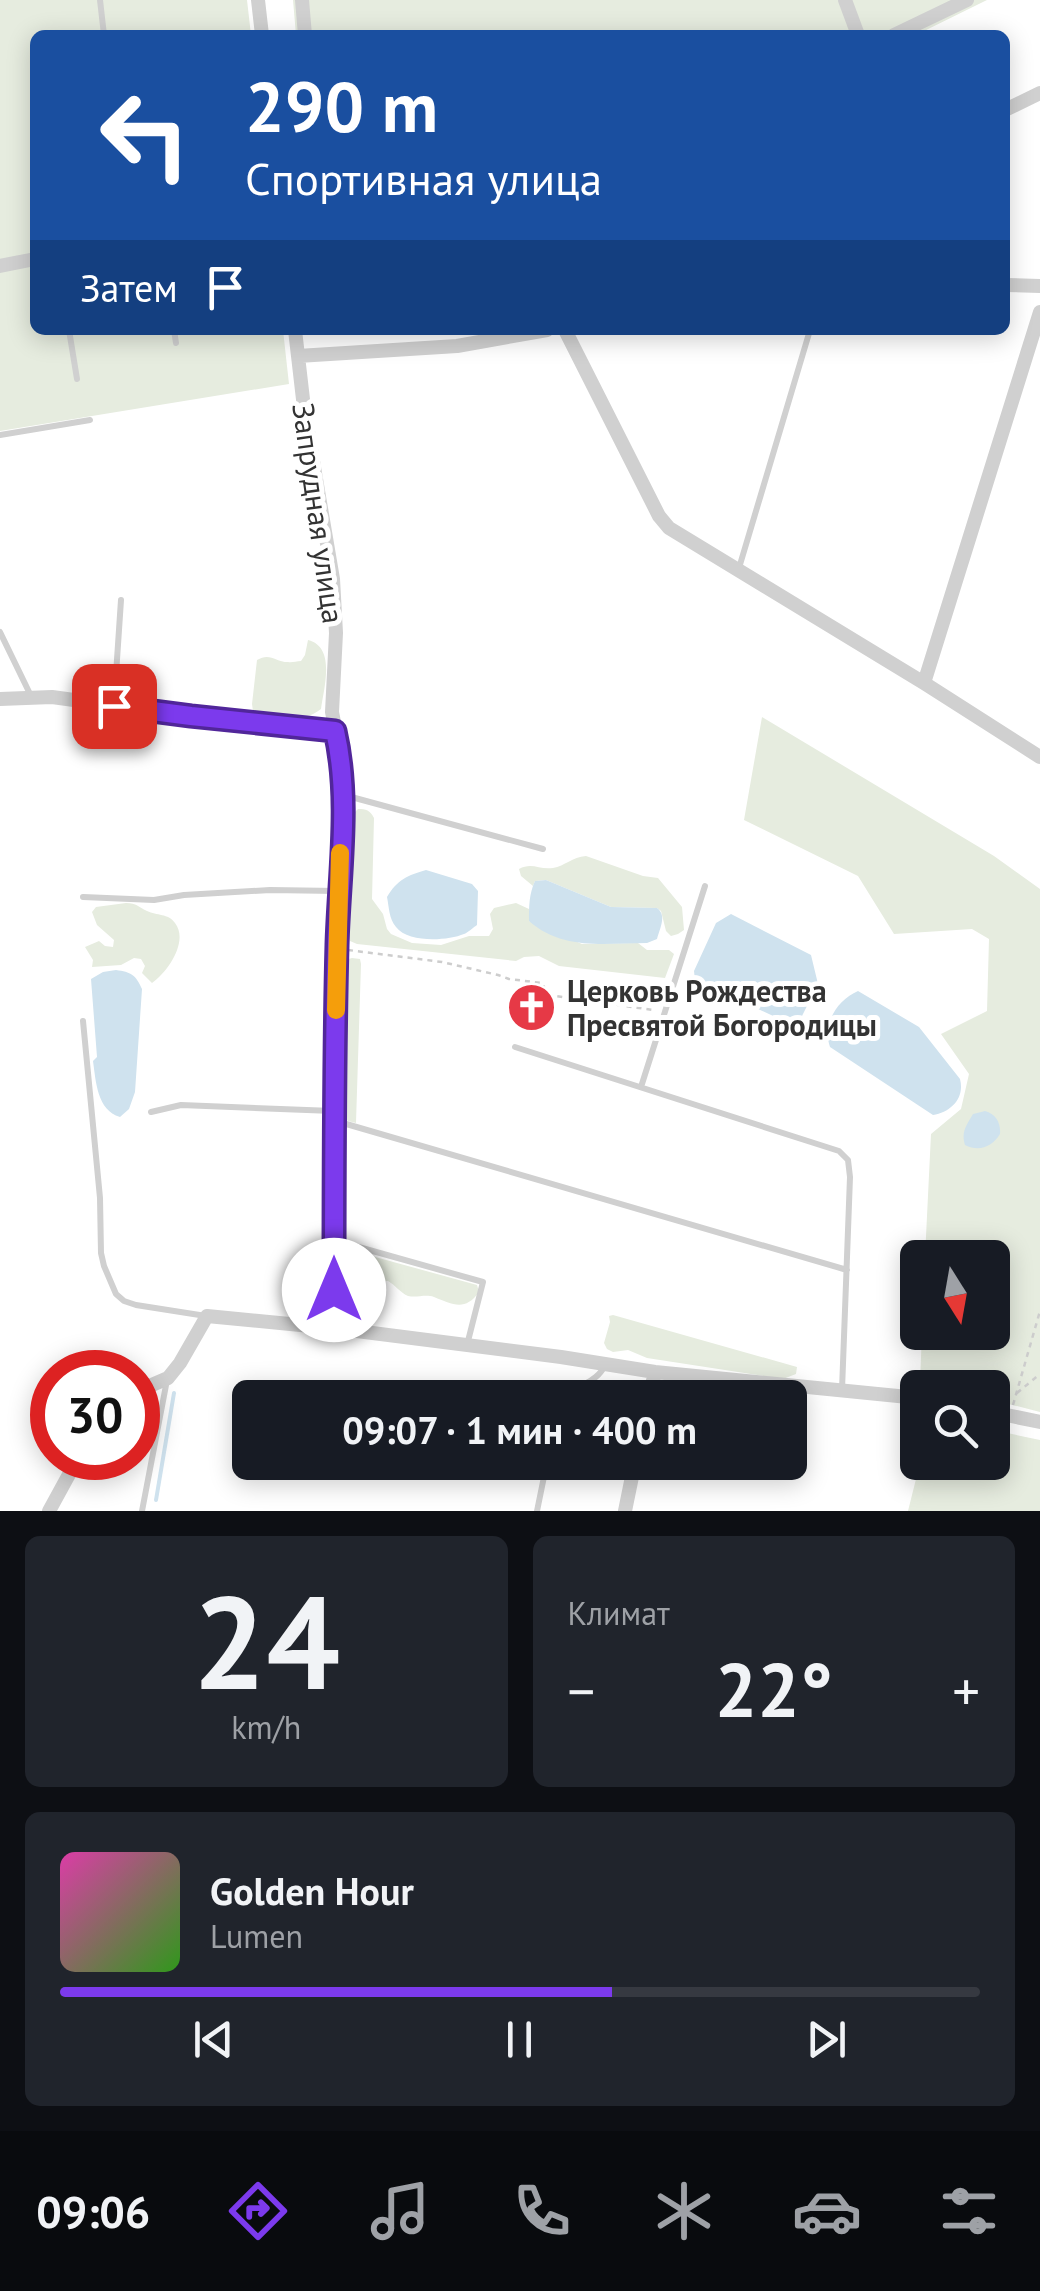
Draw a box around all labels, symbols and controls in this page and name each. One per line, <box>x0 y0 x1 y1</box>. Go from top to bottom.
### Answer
text: 290 m <box>245 61 438 151</box>
icon: left <box>80 70 210 200</box>
text: Спортивная улица <box>245 149 602 207</box>
icon: arrive <box>198 260 253 315</box>
text: Затем <box>80 263 178 312</box>
street label: Запрудная улица <box>284 400 354 626</box>
pin <box>72 664 157 749</box>
icon: arrive <box>87 679 142 734</box>
place label: Церковь Рождества Пресвятой Богородицы <box>567 971 877 1044</box>
church icon: Церковь Рождества Пресвятой Богородицы <box>506 981 558 1033</box>
position arrow <box>282 1238 386 1342</box>
north arrow <box>900 1240 1010 1350</box>
map controls <box>900 1240 1010 1480</box>
speed limit sign: 30 <box>30 1350 160 1480</box>
button: search <box>900 1370 1010 1480</box>
text: 09:07 · 1 мин · 400 m <box>342 1405 697 1454</box>
text: 24 <box>193 1557 340 1725</box>
text: Климат <box>568 1592 670 1634</box>
text: 22° <box>715 1641 833 1738</box>
text: − <box>568 1655 595 1726</box>
text: + <box>952 1655 980 1726</box>
text: km/h <box>231 1706 301 1748</box>
text: Golden Hour <box>210 1866 414 1915</box>
text: Lumen <box>210 1915 303 1957</box>
icon: previous <box>186 2012 241 2067</box>
icon: pause <box>492 2012 547 2067</box>
icon: next <box>799 2012 854 2067</box>
icon: directions <box>223 2176 293 2246</box>
icon: music <box>365 2176 435 2246</box>
icon: phone <box>507 2176 577 2246</box>
icon: climate <box>649 2176 719 2246</box>
icon: car <box>792 2176 862 2246</box>
icon: filters <box>934 2176 1004 2246</box>
text: 09:06 <box>36 2182 150 2240</box>

